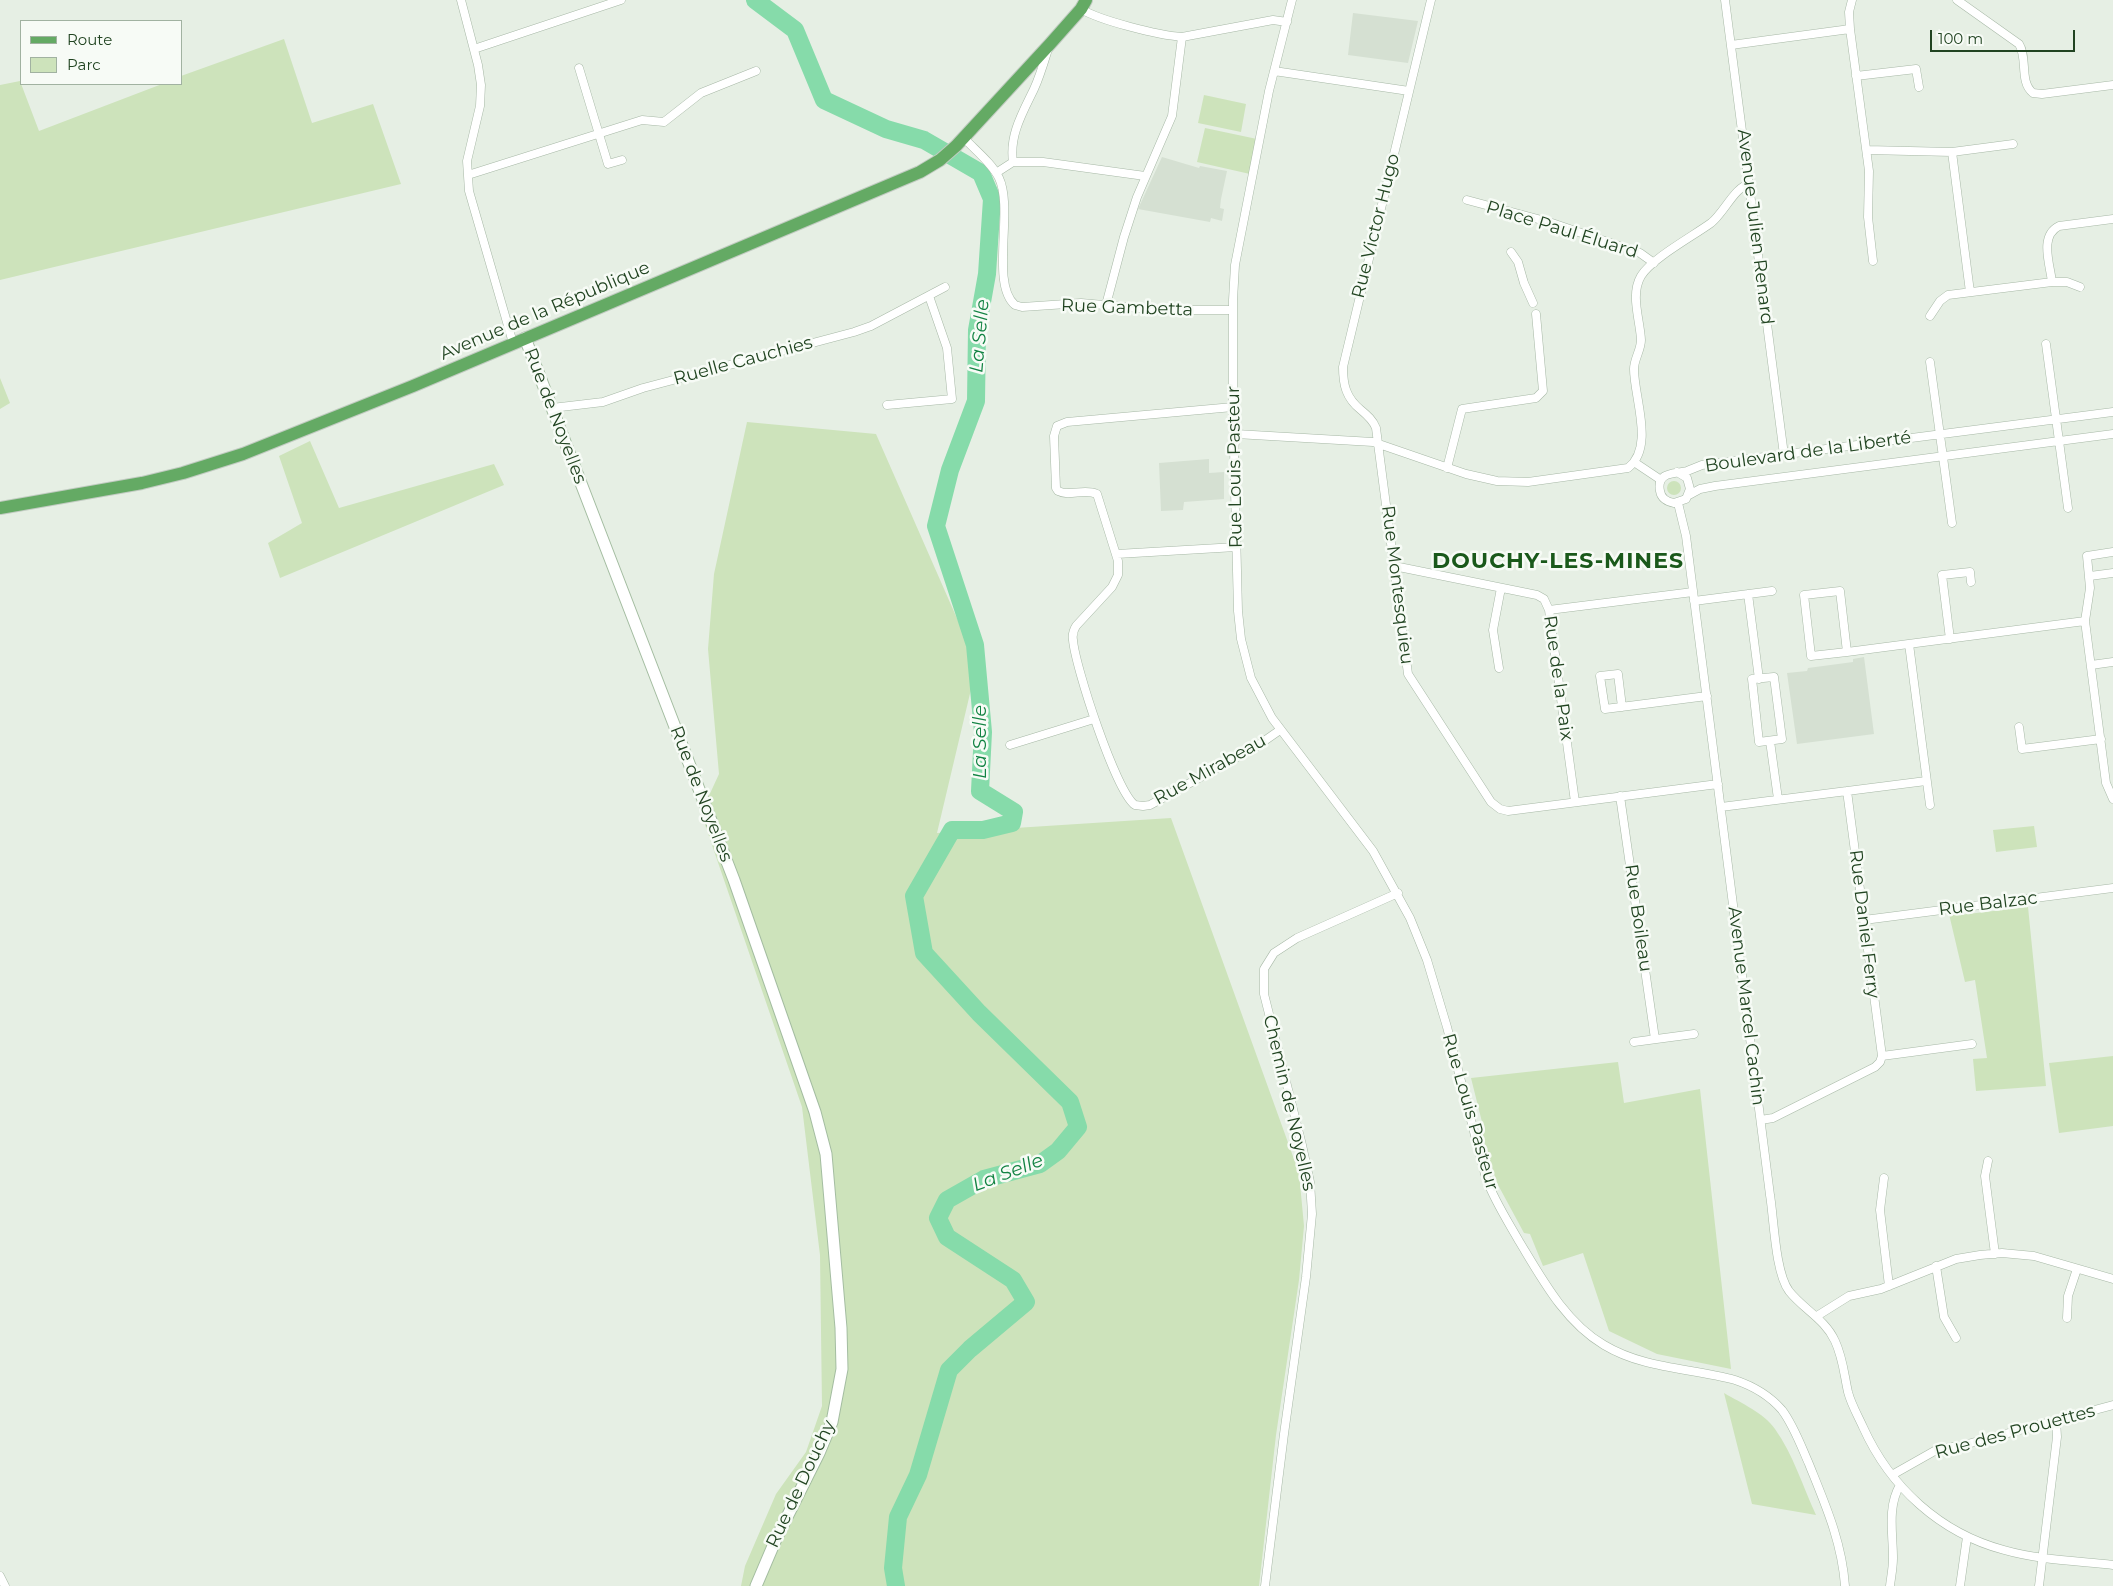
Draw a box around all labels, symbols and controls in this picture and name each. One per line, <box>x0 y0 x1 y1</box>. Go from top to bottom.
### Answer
legend <box>20 20 182 85</box>
scale bar <box>1933 20 2078 52</box>
text: 100 m <box>1938 29 1983 48</box>
text: Route <box>67 30 112 49</box>
text: Parc <box>67 55 101 74</box>
street label: Avenue Julien Renard <box>1732 128 1778 326</box>
street label: Rue Victor Hugo <box>1348 151 1404 301</box>
street label: Place Paul Éluard <box>1483 197 1641 263</box>
street label: Avenue de la République <box>437 257 653 365</box>
street label: Rue Gambetta <box>1061 295 1193 321</box>
water label: La Selle <box>965 298 995 374</box>
street label: Ruelle Cauchies <box>671 332 815 390</box>
street label: Rue de Noyelles <box>519 345 591 487</box>
street label: Rue Louis Pasteur <box>1223 386 1247 548</box>
street label: Boulevard de la Liberté <box>1703 427 1913 477</box>
street label: Rue Montesquieu <box>1377 504 1417 666</box>
district label: DOUCHY-LES-MINES <box>1430 549 1686 575</box>
street label: Rue de la Paix <box>1539 614 1577 742</box>
water label: La Selle <box>969 705 991 779</box>
street label: Rue de Noyelles <box>665 723 737 865</box>
street label: Rue Mirabeau <box>1150 730 1270 810</box>
street label: Rue Daniel Ferry <box>1844 848 1884 1000</box>
street label: Rue Boileau <box>1620 863 1656 973</box>
street label: Rue Balzac <box>1937 887 2039 921</box>
street label: Avenue Marcel Cachin <box>1723 905 1769 1107</box>
street label: Chemin de Noyelles <box>1258 1013 1320 1193</box>
street label: Rue Louis Pasteur <box>1437 1031 1503 1193</box>
water label: La Selle <box>969 1149 1047 1197</box>
street label: Rue des Prouettes <box>1933 1400 2097 1464</box>
street label: Rue de Douchy <box>762 1417 840 1551</box>

